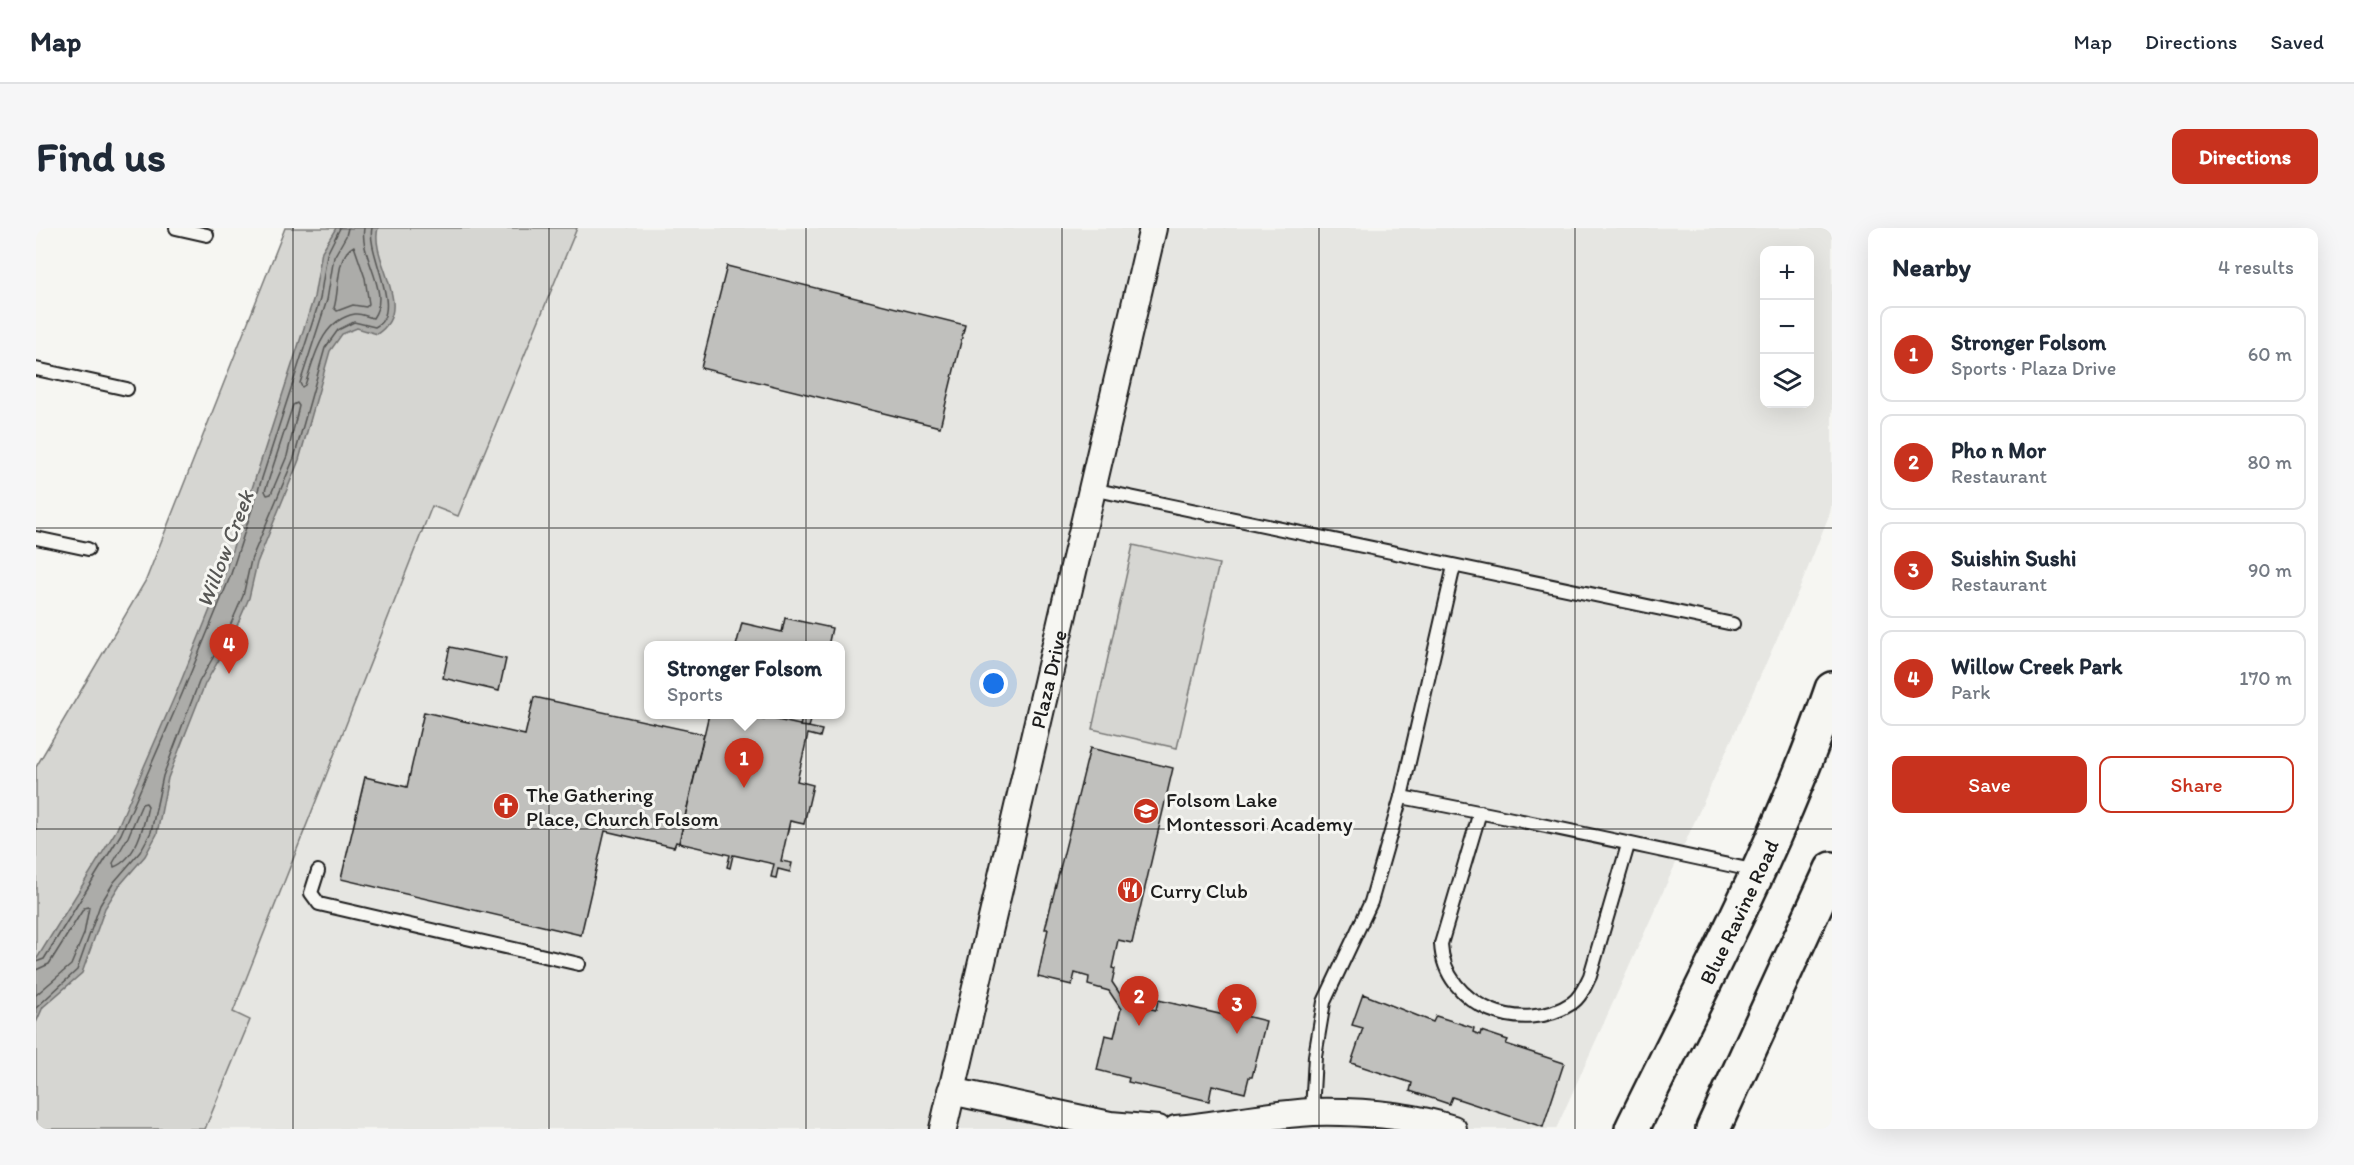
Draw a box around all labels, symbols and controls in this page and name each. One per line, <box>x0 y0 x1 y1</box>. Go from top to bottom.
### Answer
text: Map <box>30 24 81 58</box>
text: Map <box>2074 29 2112 54</box>
text: Directions <box>2145 29 2237 54</box>
text: Saved <box>2270 29 2324 54</box>
button: Directions <box>2172 129 2318 184</box>
text: Find us <box>36 131 166 182</box>
map controls <box>1760 246 1814 408</box>
button: + <box>1760 246 1814 300</box>
text: Nearby <box>1892 251 1971 283</box>
text: 4 results <box>2218 255 2294 279</box>
button: − <box>1760 300 1814 354</box>
text: Stronger Folsom <box>1951 329 2106 356</box>
text: 1 <box>1909 342 1918 366</box>
text: 60 m <box>2248 342 2292 366</box>
button: layers <box>1760 354 1814 408</box>
text: Sports · Plaza Drive <box>1951 356 2116 380</box>
text: Pho n Mor <box>1951 437 2046 464</box>
text: 2 <box>1908 450 1919 474</box>
text: 80 m <box>2247 450 2292 474</box>
text: Restaurant <box>1951 464 2047 488</box>
water label: Willow Creek <box>190 485 260 611</box>
text: Suishin Sushi <box>1951 545 2076 572</box>
text: 3 <box>1908 558 1919 582</box>
text: 90 m <box>2248 558 2292 582</box>
text: Restaurant <box>1951 572 2047 596</box>
pin: 4 <box>210 624 248 674</box>
street label: Plaza Drive <box>1024 627 1071 731</box>
popup <box>644 641 845 719</box>
text: Willow Creek Park <box>1951 653 2122 680</box>
text: Stronger Folsom <box>667 655 822 682</box>
text: 4 <box>1907 666 1920 690</box>
text: 170 m <box>2239 666 2292 690</box>
your location <box>979 669 1008 698</box>
text: Park <box>1951 680 1990 704</box>
text: Sports <box>667 682 723 706</box>
pin: 1 <box>724 738 764 788</box>
button: Save <box>1892 756 2087 813</box>
button: Share <box>2099 756 2294 813</box>
place label: The Gathering Place, Church Folsom <box>526 782 719 831</box>
place label: Folsom Lake Montessori Academy <box>1166 787 1353 836</box>
church icon: The Gathering Place, Church Folsom <box>491 791 521 821</box>
school or university icon: Folsom Lake Montessori Academy <box>1131 796 1161 826</box>
street label: Blue Ravine Road <box>1693 835 1784 988</box>
restaurant icon: Curry Club <box>1115 875 1145 905</box>
place label: Curry Club <box>1150 878 1248 903</box>
pin: 2 <box>1120 976 1158 1026</box>
pin: 3 <box>1218 984 1256 1034</box>

